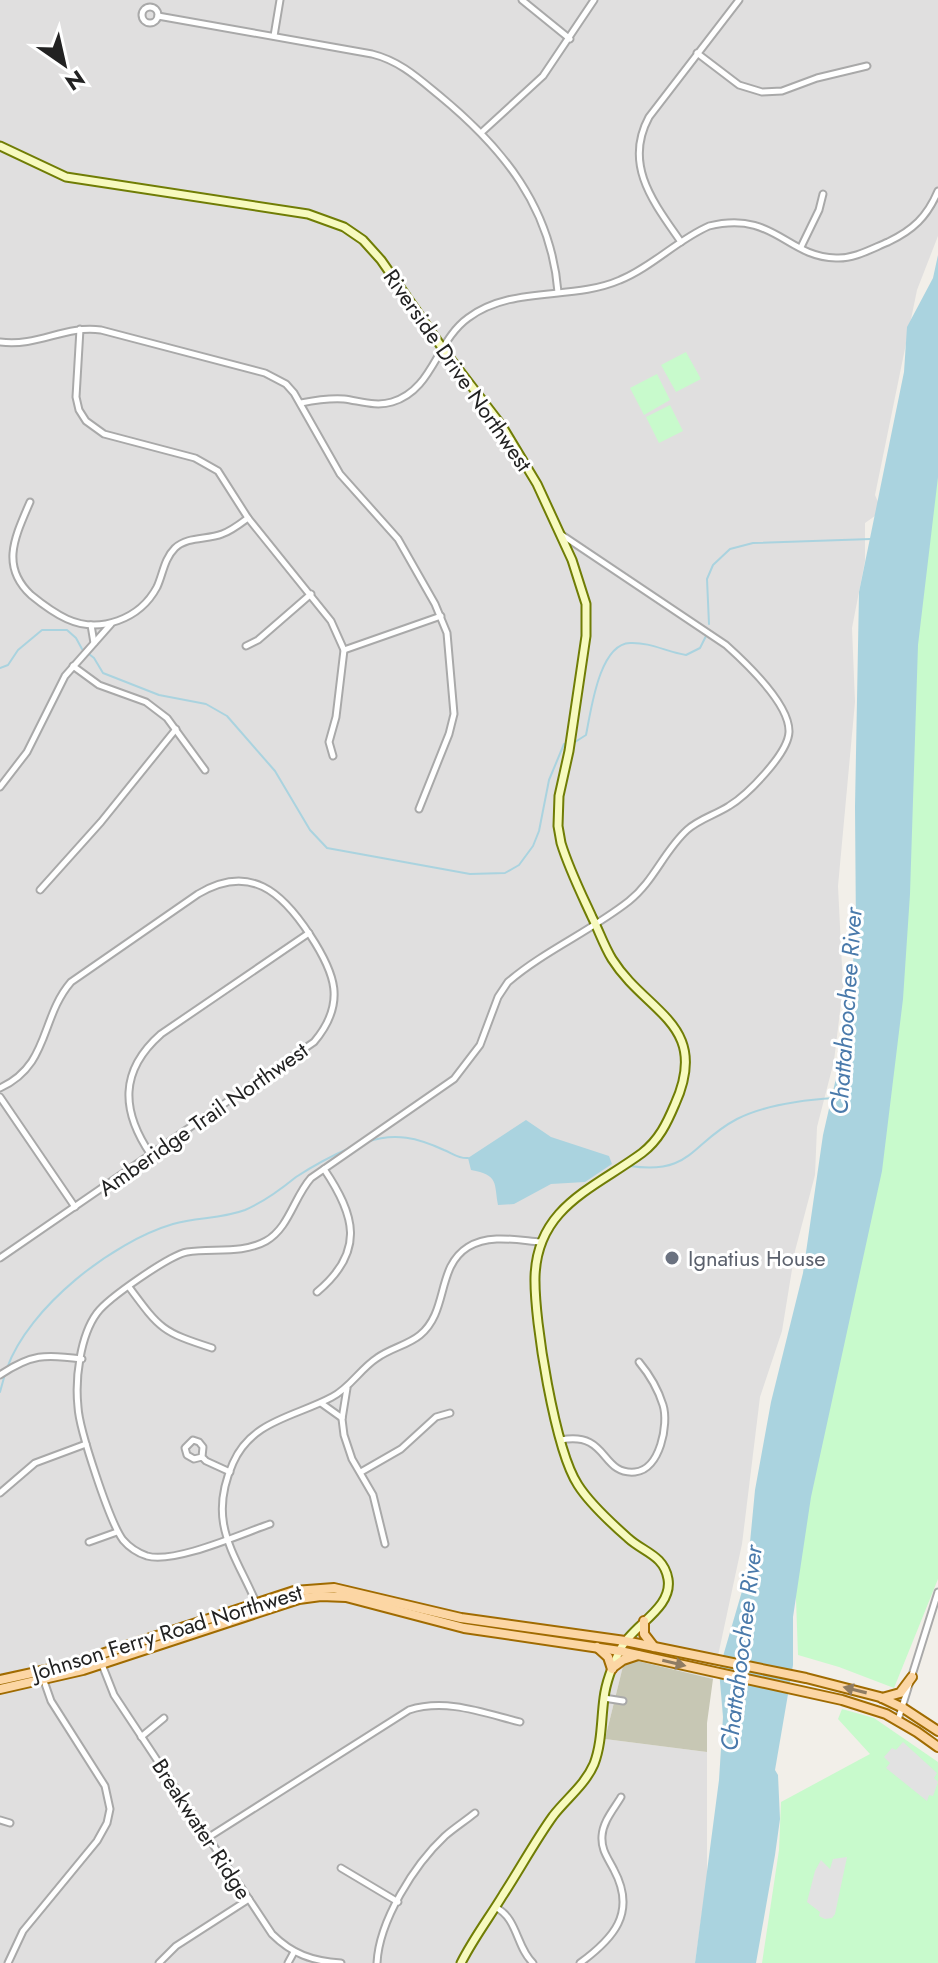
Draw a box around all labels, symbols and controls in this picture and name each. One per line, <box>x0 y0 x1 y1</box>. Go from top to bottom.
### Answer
north arrow <box>24 24 104 104</box>
text: N <box>59 62 91 99</box>
street label: Riverside Drive Northwest <box>376 262 540 478</box>
water label: Chattahoochee River <box>821 904 871 1116</box>
street label: Amberidge Trail Northwest <box>92 1034 315 1204</box>
place label: Ignatius House <box>688 1242 826 1274</box>
marker: Ignatius House <box>663 1249 681 1267</box>
water label: Chattahoochee River <box>711 1541 771 1753</box>
street label: Johnson Ferry Road Northwest <box>25 1575 307 1689</box>
one-way arrow <box>661 1657 686 1670</box>
one-way arrow <box>843 1683 868 1695</box>
street label: Breakwater Ridge <box>144 1752 260 1906</box>

